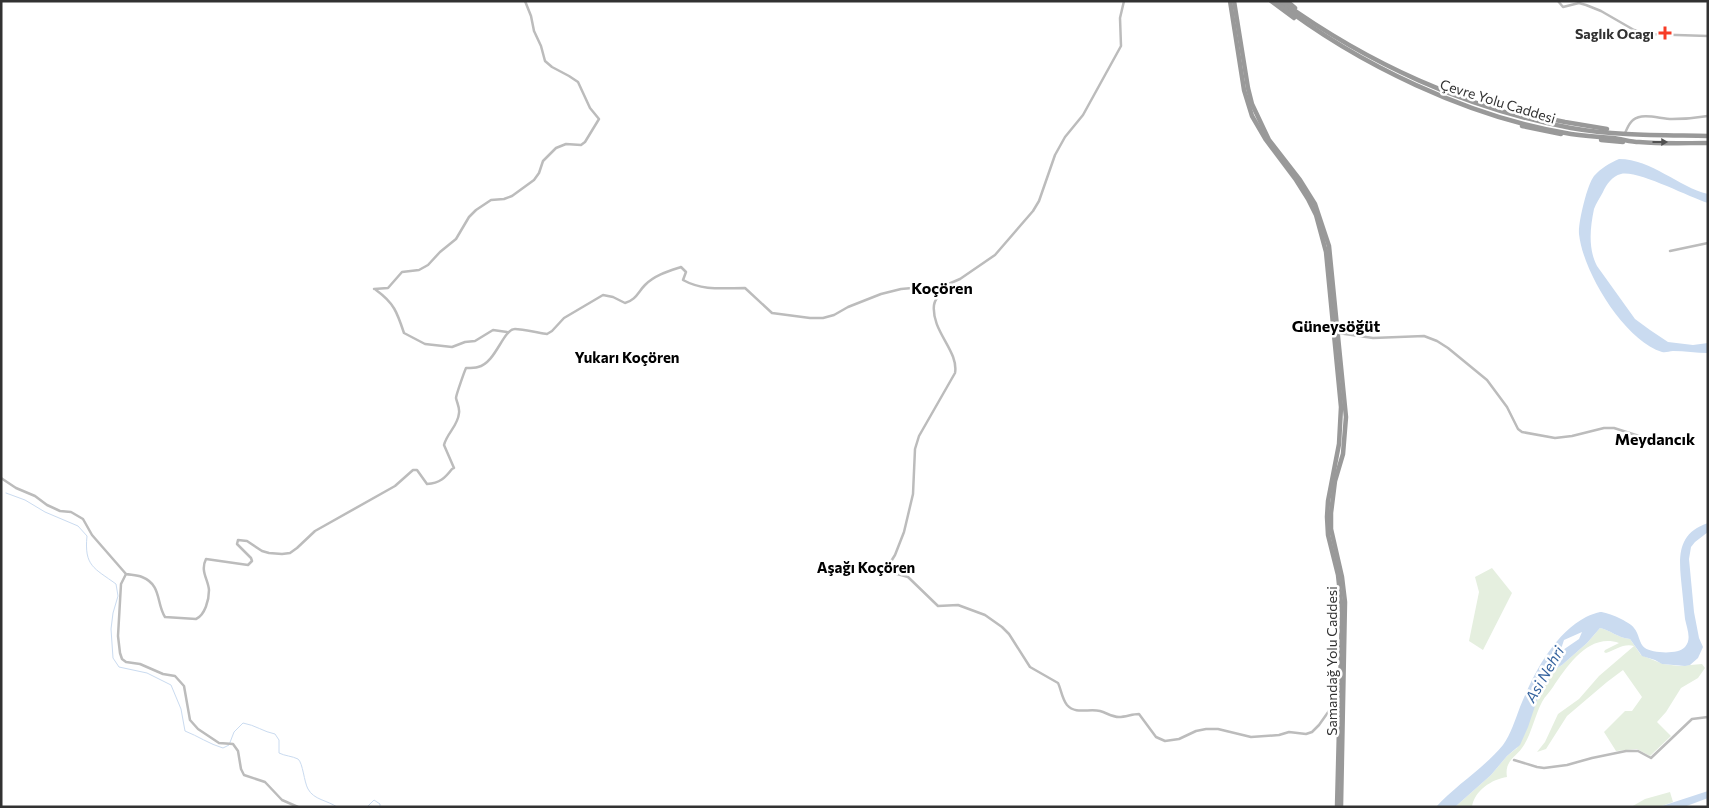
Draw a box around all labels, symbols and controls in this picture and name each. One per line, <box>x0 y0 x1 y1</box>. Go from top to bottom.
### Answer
place label: Saglık Ocagı <box>1575 25 1654 42</box>
marker: Saglık Ocagı <box>1658 26 1672 40</box>
street label: Çevre Yolu Caddesi <box>1438 75 1558 127</box>
one-way arrow <box>1652 138 1668 146</box>
district label: Koçören <box>911 278 973 297</box>
district label: Güneysöğüt <box>1292 316 1380 335</box>
district label: Yukarı Koçören <box>574 348 680 366</box>
district label: Meydancık <box>1615 429 1696 448</box>
district label: Aşağı Koçören <box>817 558 915 576</box>
street label: Samandağ Yolu Caddesi <box>1323 586 1340 736</box>
water label: Asi Nehri <box>1520 642 1568 706</box>

